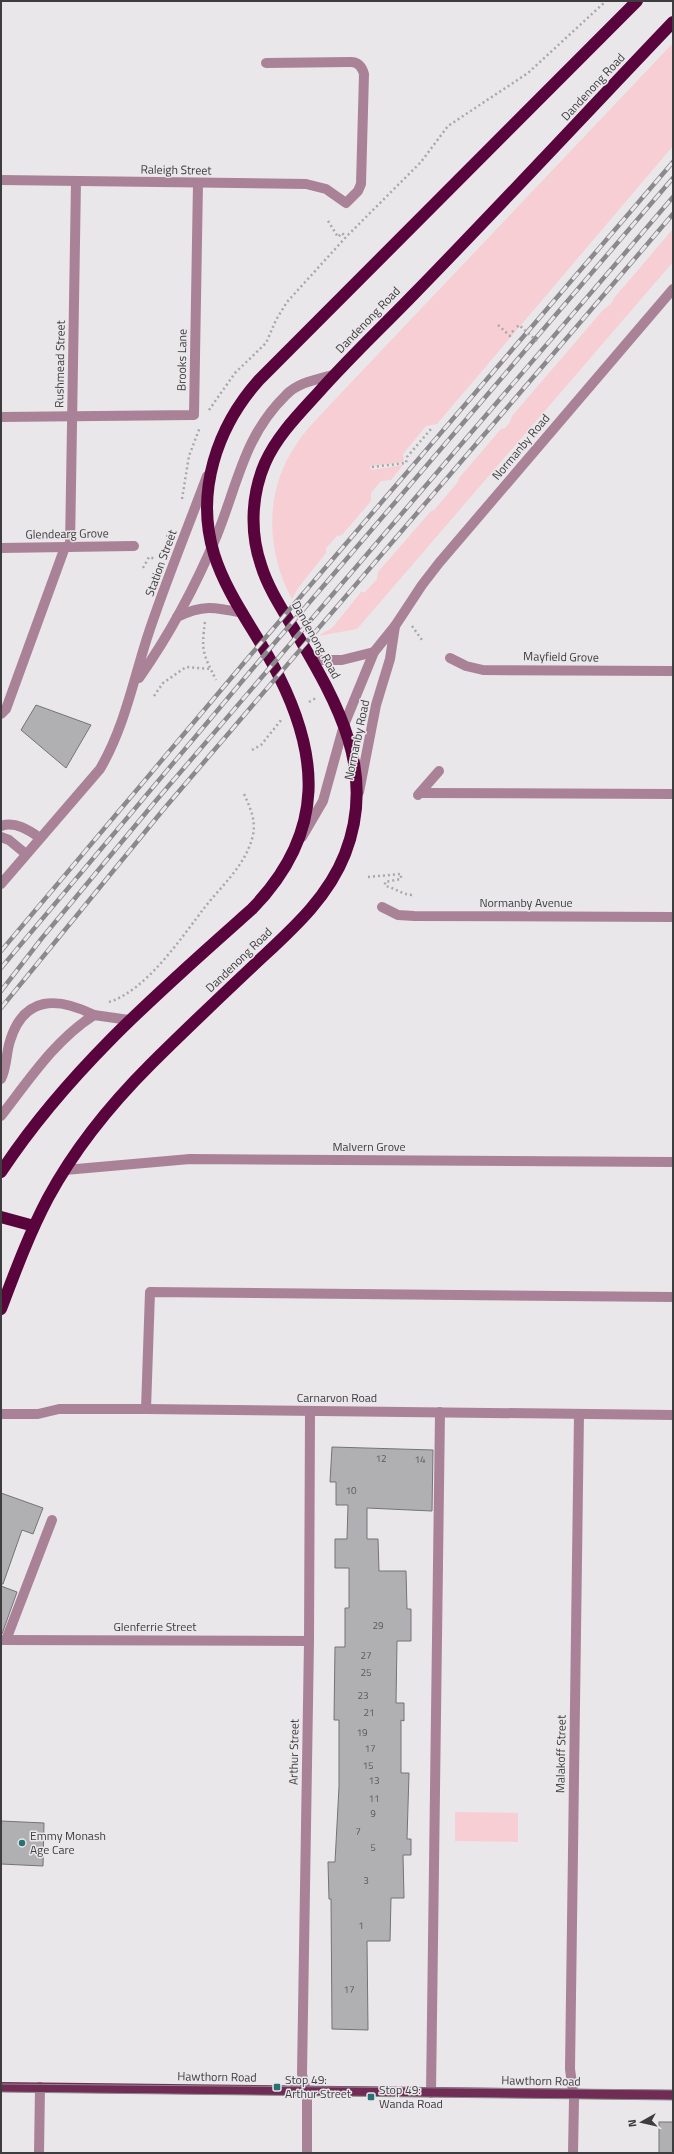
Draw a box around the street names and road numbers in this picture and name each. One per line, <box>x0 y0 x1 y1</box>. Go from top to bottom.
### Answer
street label: Dandenong Road <box>556 49 629 125</box>
street label: Raleigh Street <box>140 159 212 180</box>
street label: Dandenong Road <box>331 282 405 357</box>
street label: Rushmead Street <box>49 319 70 408</box>
street label: Brooks Lane <box>171 329 192 391</box>
street label: Normanby Road <box>487 409 554 484</box>
street label: Glendearg Grove <box>25 523 109 544</box>
street label: Station Street <box>140 526 182 599</box>
street label: Dandenong Road <box>287 597 346 682</box>
street label: Mayfield Grove <box>523 646 599 667</box>
street label: Normanby Road <box>339 698 374 782</box>
street label: Normanby Avenue <box>479 893 573 912</box>
street label: Dandenong Road <box>201 923 276 997</box>
street label: Malvern Grove <box>332 1137 406 1156</box>
street label: Carnarvon Road <box>297 1388 377 1407</box>
street label: Glenferrie Street <box>113 1617 197 1636</box>
street label: Malakoff Street <box>550 1714 571 1793</box>
street label: Arthur Street <box>283 1718 304 1785</box>
street label: Hawthorn Road <box>177 2066 257 2087</box>
street label: Hawthorn Road <box>501 2070 581 2091</box>

